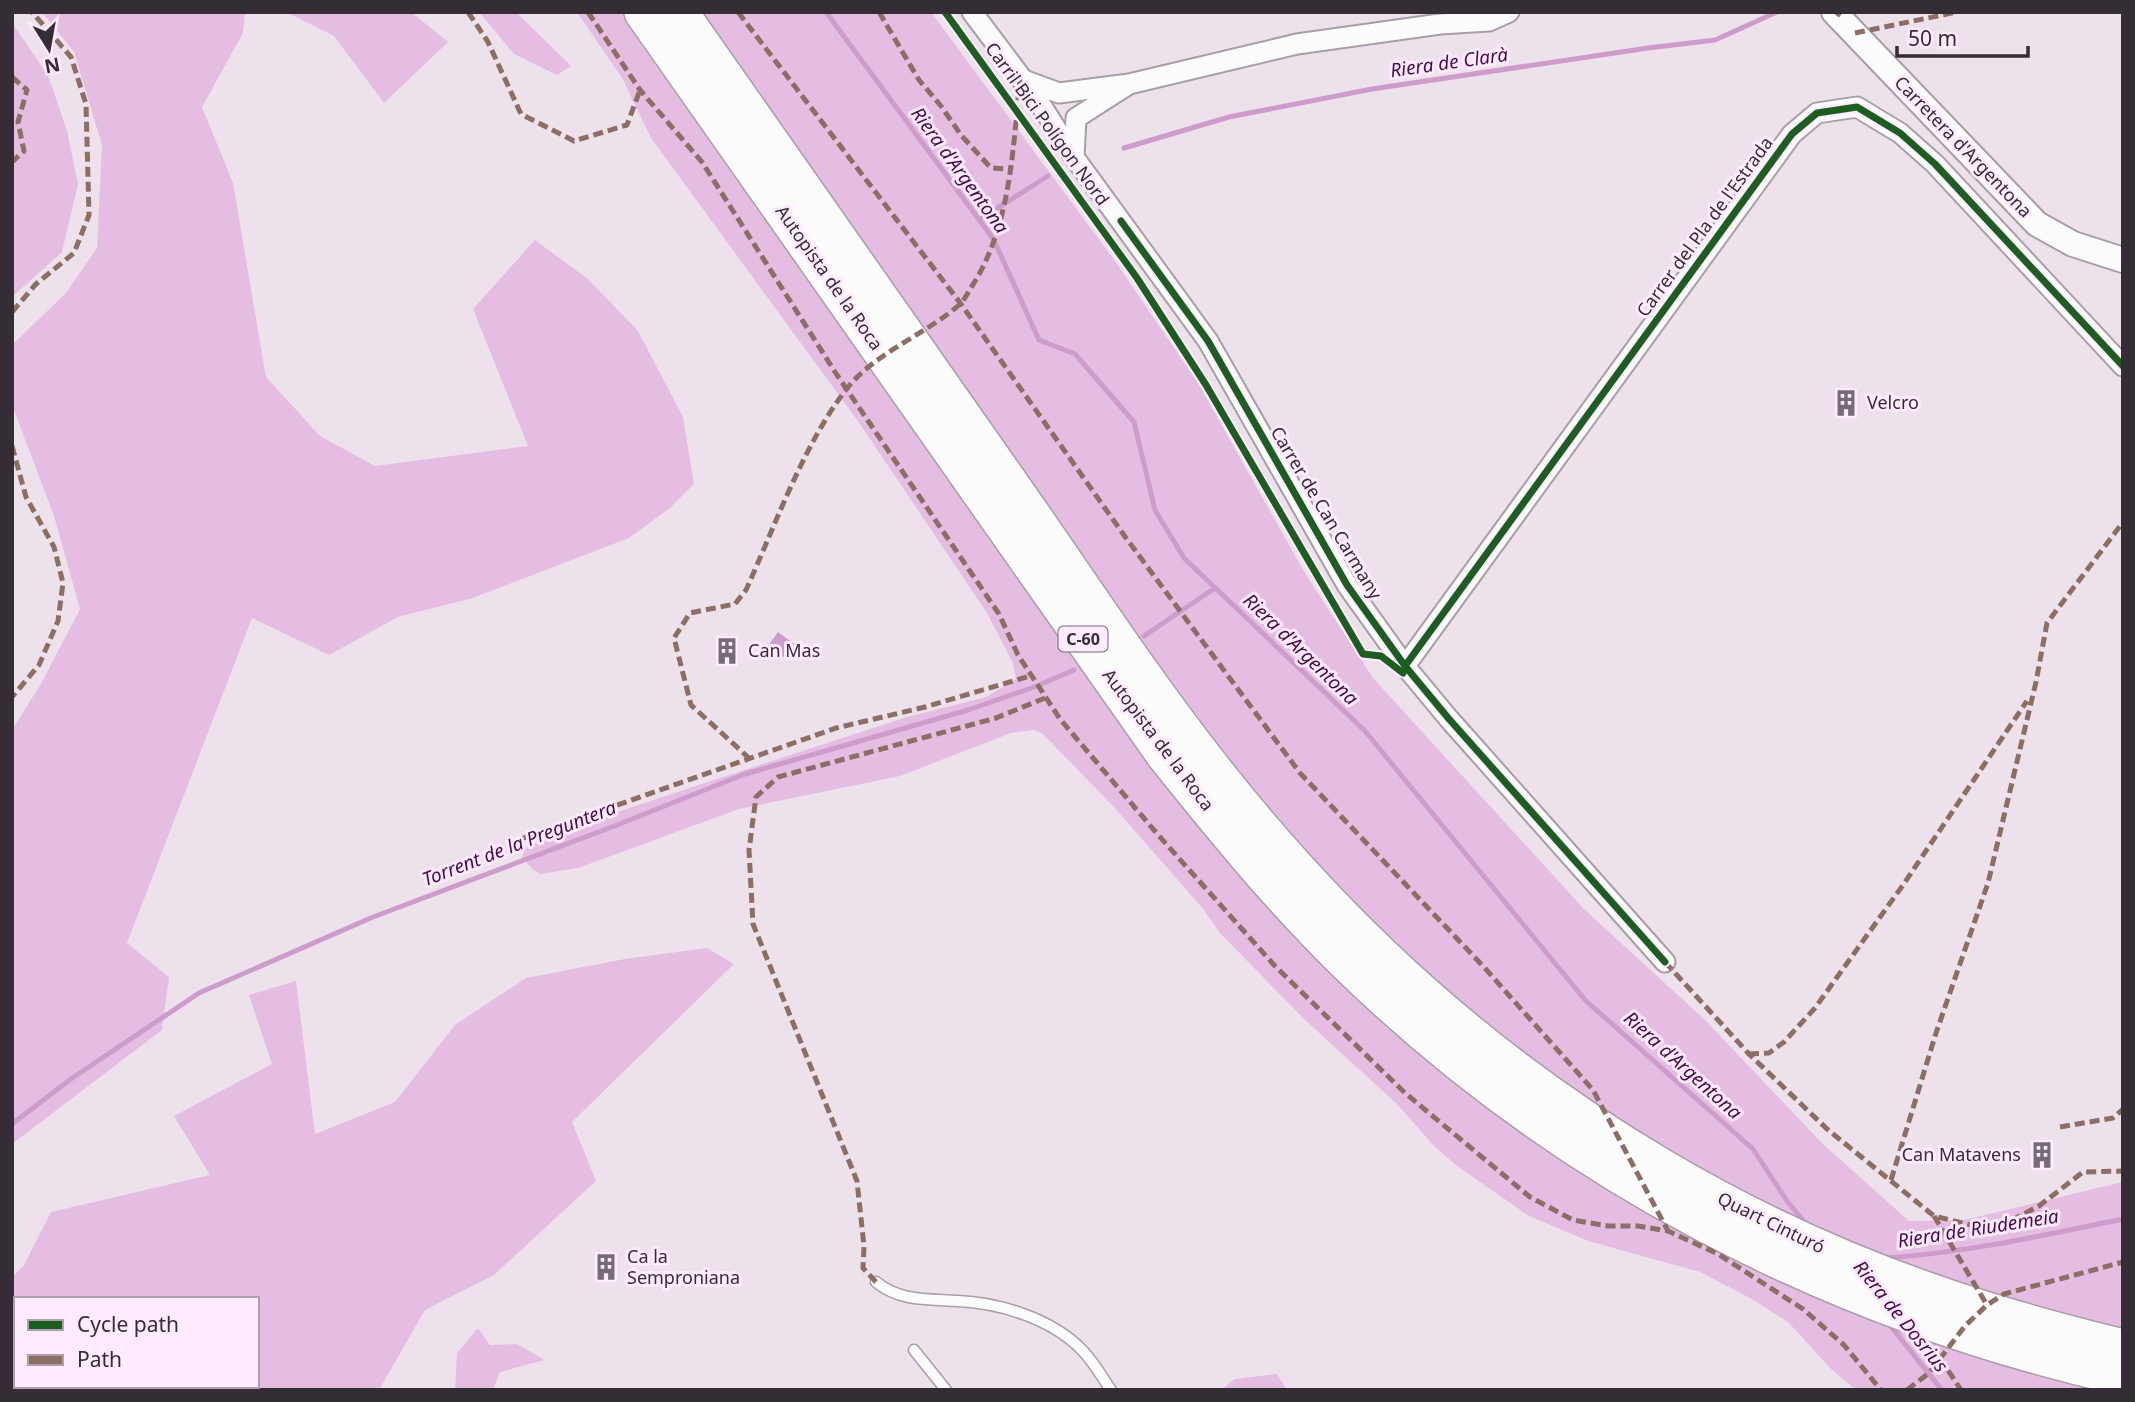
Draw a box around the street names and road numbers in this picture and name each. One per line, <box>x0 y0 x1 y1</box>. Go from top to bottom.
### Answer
street label: Carril Bici Polígon Nord <box>980 37 1115 210</box>
street label: Carretera d'Argentona <box>1890 70 2038 222</box>
street label: Carrer del Pla de l'Estrada <box>1631 132 1778 321</box>
street label: Autopista de la Roca <box>771 200 889 355</box>
street label: Carrer de Can Carmany <box>1266 422 1388 604</box>
road number: C-60 <box>1058 626 1108 652</box>
street label: Autopista de la Roca <box>1098 664 1220 815</box>
street label: Quart Cinturó <box>1714 1186 1829 1258</box>

